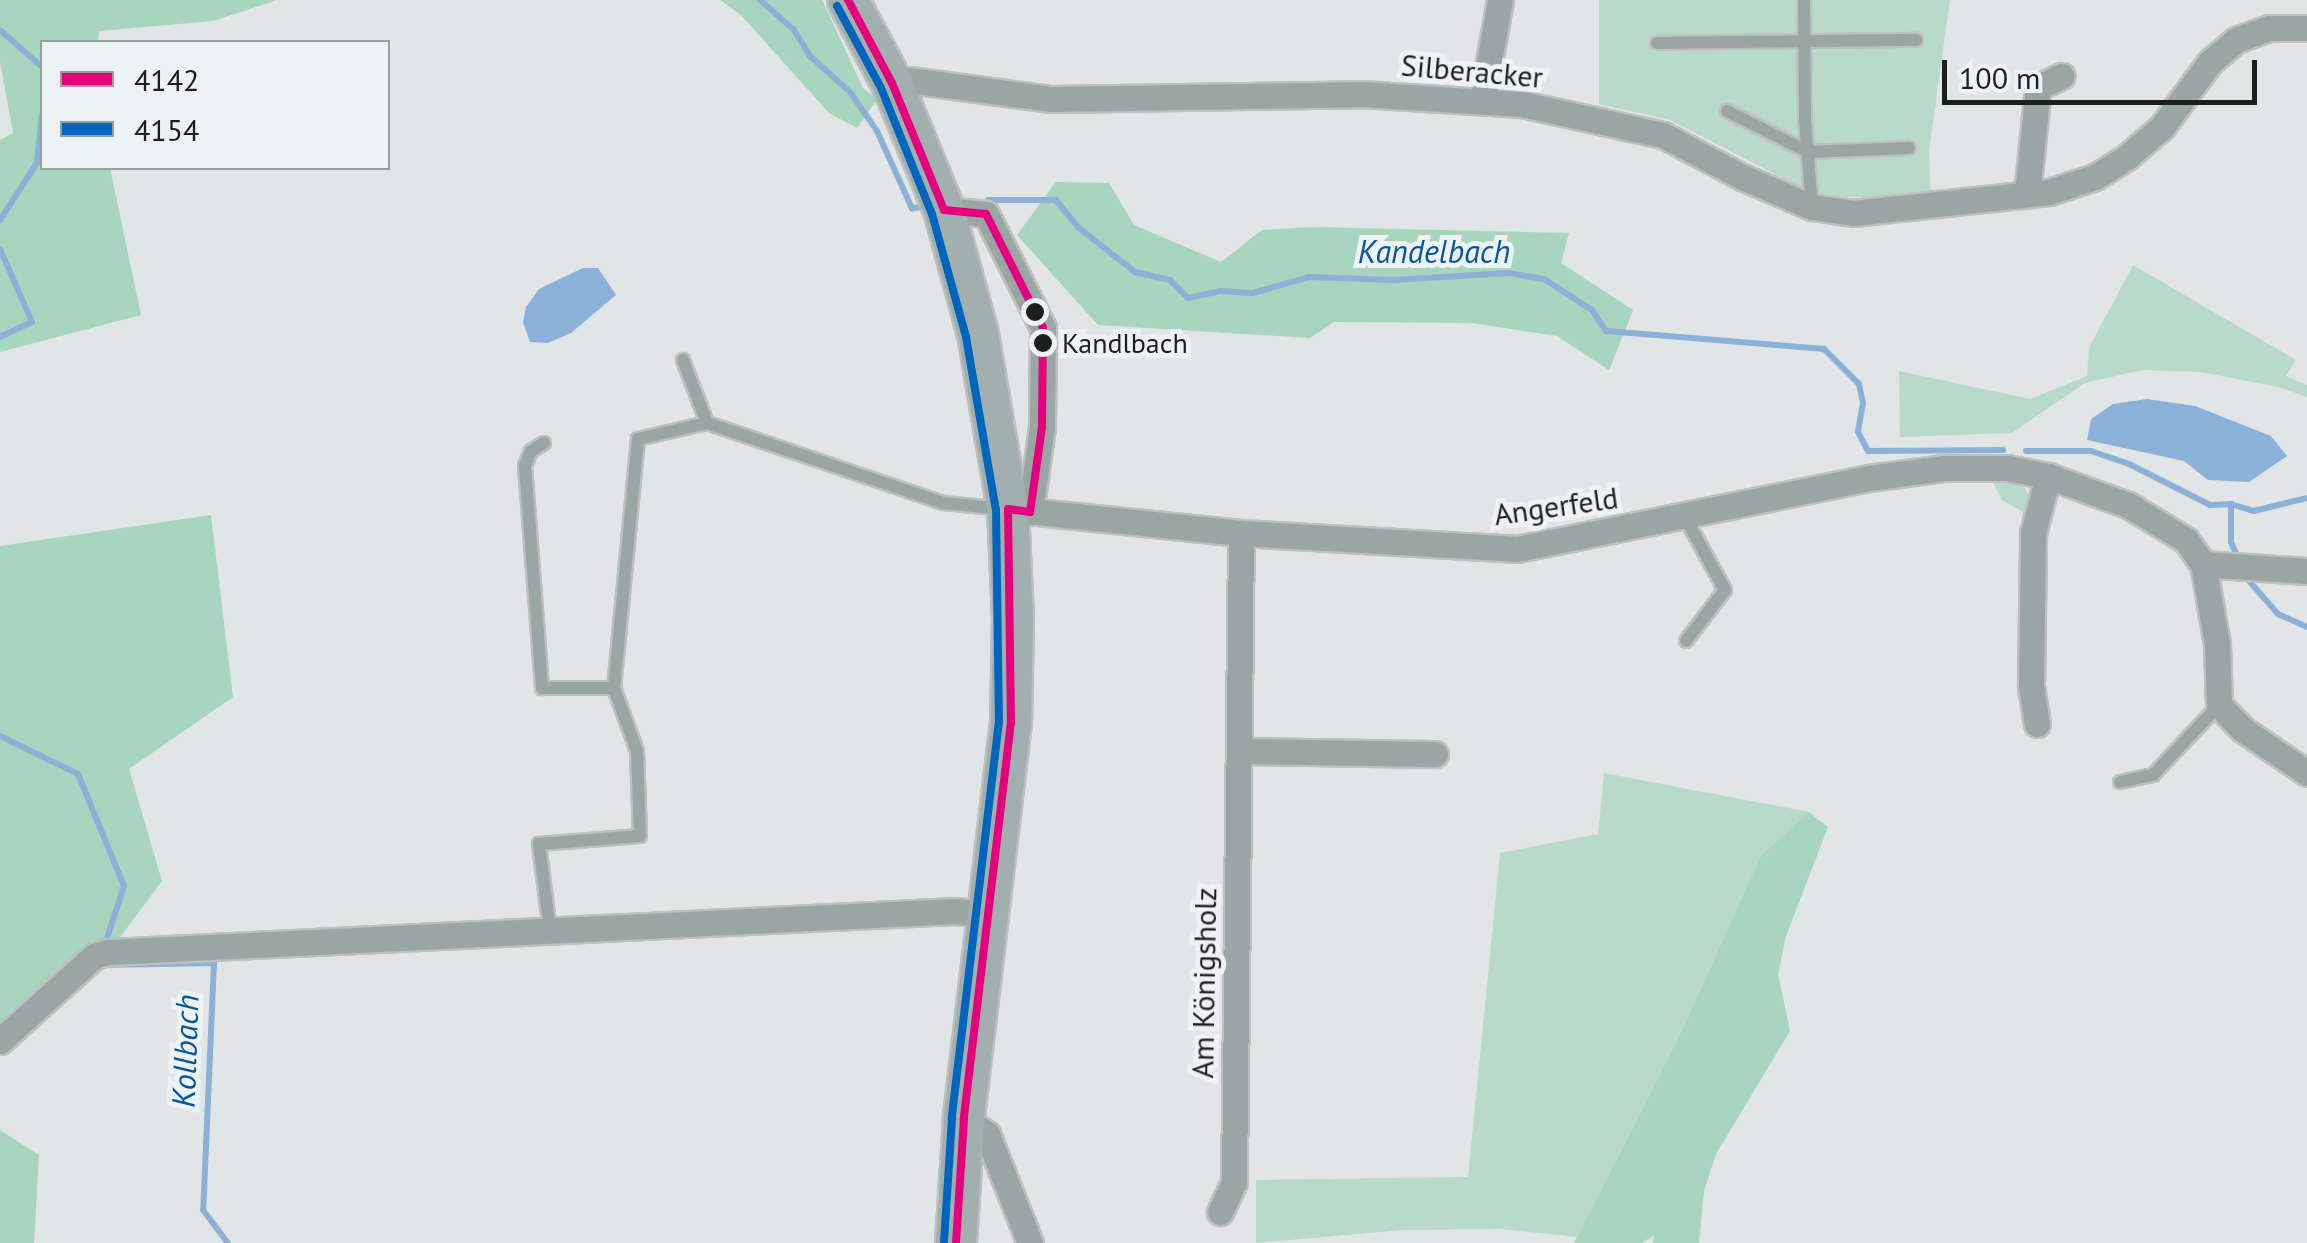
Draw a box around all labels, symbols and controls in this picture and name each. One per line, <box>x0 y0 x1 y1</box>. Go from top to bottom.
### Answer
legend <box>40 40 390 170</box>
scale bar <box>1947 40 2262 102</box>
street label: Silberacker <box>1400 47 1544 95</box>
text: 100 m <box>1959 58 2040 97</box>
text: 4142 <box>134 60 199 99</box>
text: 4154 <box>134 110 199 149</box>
water label: Kandelbach <box>1358 232 1510 270</box>
unlabelled marker <box>1025 302 1045 322</box>
place label: Kandlbach <box>1062 326 1188 360</box>
marker: Kandlbach <box>1033 333 1053 353</box>
street label: Angerfeld <box>1492 479 1620 533</box>
street label: Am Königsholz <box>1184 887 1224 1079</box>
water label: Kollbach <box>164 994 206 1108</box>

